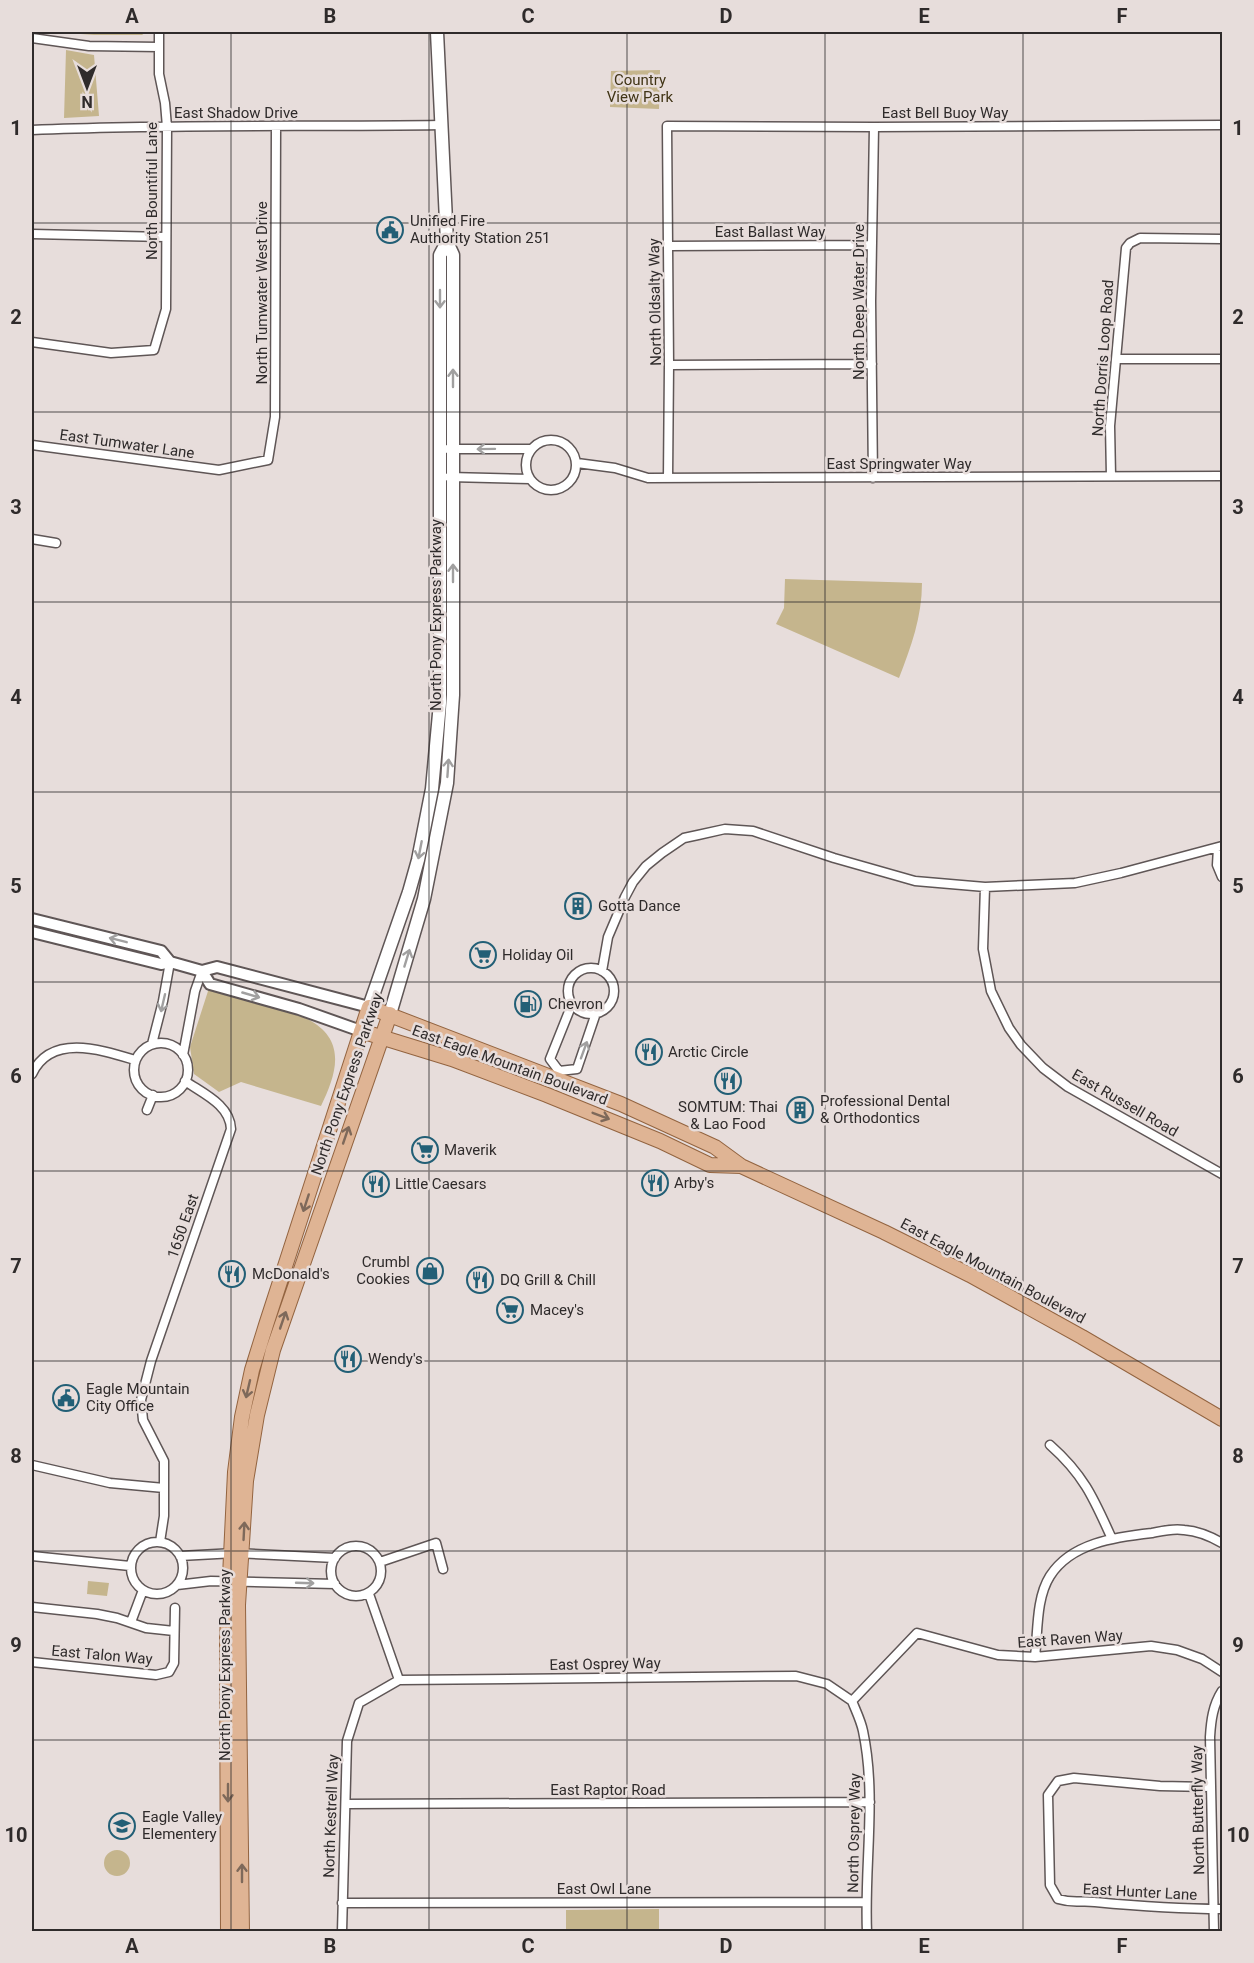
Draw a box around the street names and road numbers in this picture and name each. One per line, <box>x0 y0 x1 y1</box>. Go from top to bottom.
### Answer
street label: East Shadow Drive <box>174 104 298 122</box>
street label: East Bell Buoy Way <box>882 104 1008 122</box>
street label: North Bountiful Lane <box>143 122 161 260</box>
street label: North Tumwater West Drive <box>253 201 271 385</box>
street label: East Ballast Way <box>715 223 825 241</box>
street label: North Deep Water Drive <box>850 224 868 380</box>
street label: North Oldsalty Way <box>645 238 665 366</box>
street label: North Dorris Loop Road <box>1089 279 1117 437</box>
street label: East Tumwater Lane <box>58 426 196 462</box>
street label: East Springwater Way <box>826 455 972 473</box>
street label: North Pony Express Parkway <box>427 519 445 711</box>
street label: North Pony Express Parkway <box>307 990 387 1178</box>
street label: East Eagle Mountain Boulevard <box>410 1021 610 1109</box>
street label: East Russell Road <box>1069 1065 1181 1141</box>
street label: 1650 East <box>164 1191 202 1261</box>
street label: East Eagle Mountain Boulevard <box>897 1215 1089 1327</box>
street label: North Pony Express Parkway <box>216 1569 234 1761</box>
street label: East Raven Way <box>1017 1626 1123 1652</box>
street label: East Talon Way <box>51 1642 153 1668</box>
street label: East Osprey Way <box>549 1654 661 1674</box>
street label: North Butterfly Way <box>1188 1745 1208 1875</box>
street label: North Kestrell Way <box>320 1754 342 1878</box>
street label: North Osprey Way <box>844 1773 864 1893</box>
street label: East Raptor Road <box>550 1781 666 1799</box>
street label: East Owl Lane <box>557 1880 651 1898</box>
street label: East Hunter Lane <box>1082 1880 1198 1904</box>

